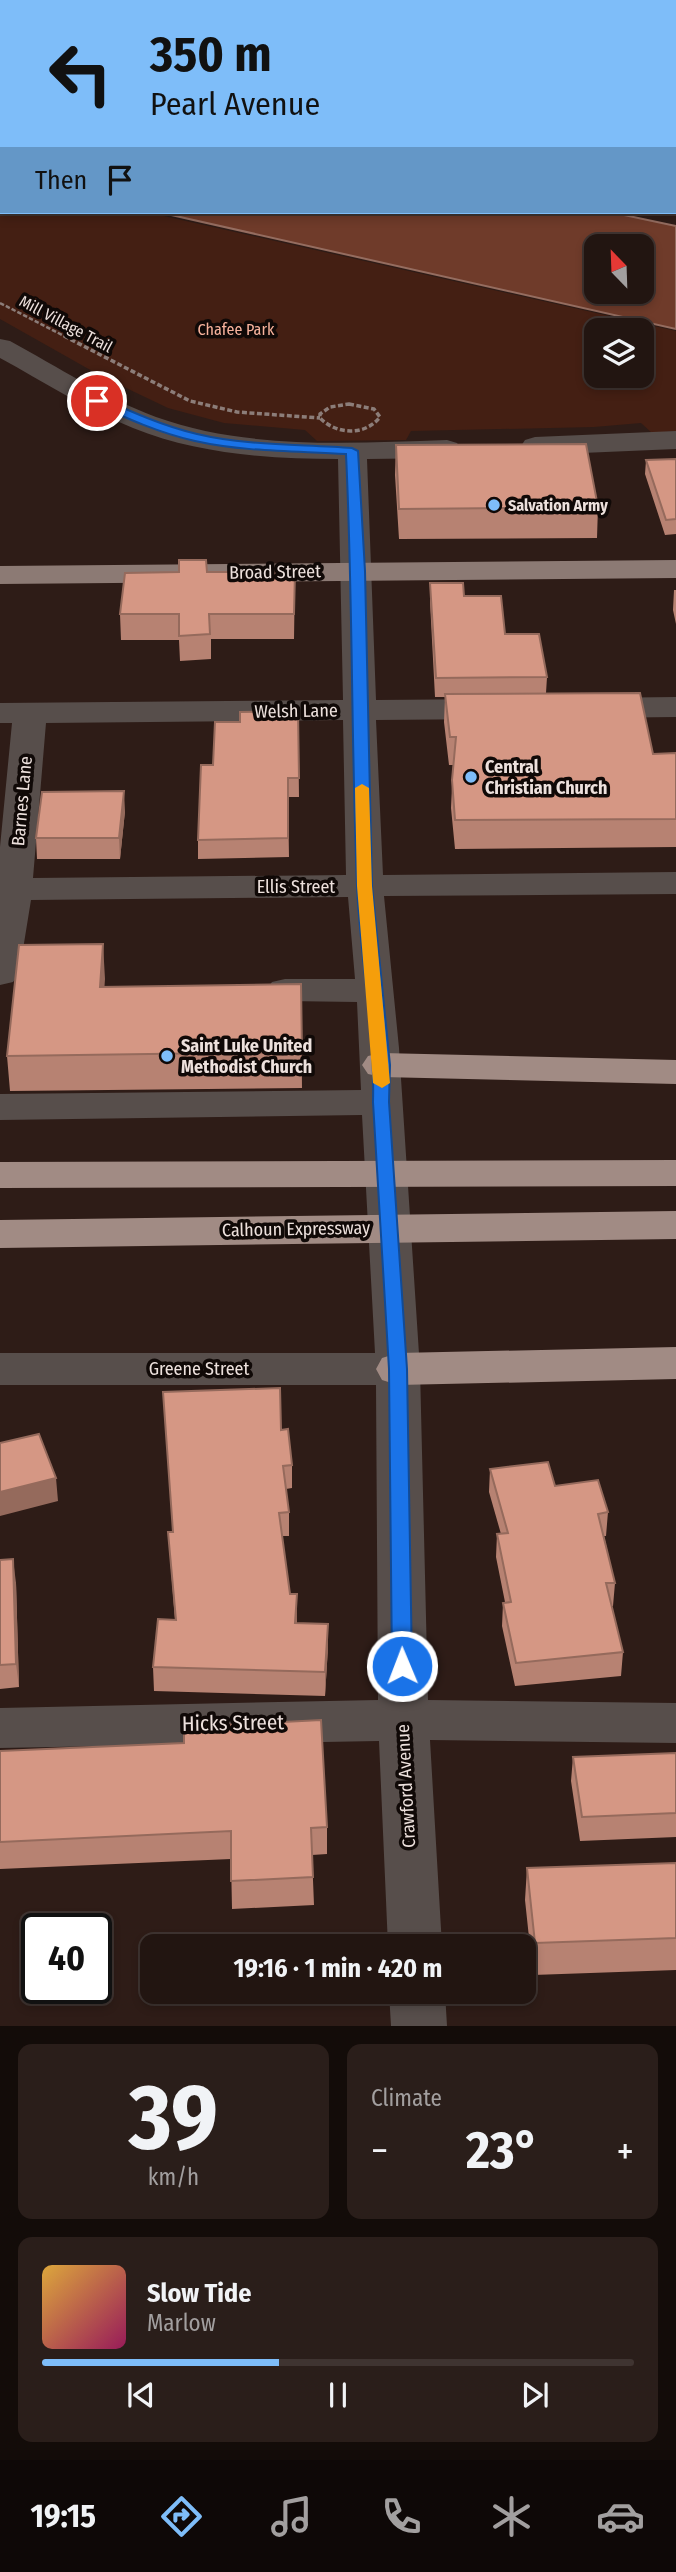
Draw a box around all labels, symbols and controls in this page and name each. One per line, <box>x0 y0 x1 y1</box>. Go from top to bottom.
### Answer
text: 350 m <box>150 25 272 84</box>
icon: left <box>35 28 126 119</box>
text: Pearl Avenue <box>150 85 320 123</box>
icon: arrive <box>101 161 139 199</box>
text: Then <box>35 165 87 196</box>
north arrow <box>584 234 654 304</box>
map controls <box>584 234 654 388</box>
street label: Mill Village Trail <box>16 291 116 357</box>
button: layers <box>584 318 654 388</box>
park label: Chafee Park <box>198 320 275 339</box>
pin <box>67 371 127 431</box>
icon: arrive <box>78 382 116 420</box>
place label: Salvation Army <box>508 496 608 515</box>
marker: Salvation Army <box>486 497 502 513</box>
street label: Broad Street <box>229 560 321 584</box>
street label: Welsh Lane <box>254 699 338 723</box>
street label: Barnes Lane <box>7 755 37 847</box>
place label: Central Christian Church <box>485 756 607 799</box>
marker: Central Christian Church <box>463 769 479 785</box>
street label: Ellis Street <box>257 876 335 898</box>
place label: Saint Luke United Methodist Church <box>181 1035 312 1078</box>
marker: Saint Luke United Methodist Church <box>159 1048 175 1064</box>
street label: Calhoun Expressway <box>222 1217 370 1241</box>
street label: Greene Street <box>149 1358 249 1380</box>
position arrow <box>365 1629 439 1703</box>
street label: Hicks Street <box>182 1709 284 1737</box>
street label: Crawford Avenue <box>392 1724 420 1848</box>
speed limit sign: 40 <box>21 1913 112 2004</box>
text: 19:16 · 1 min · 420 m <box>234 1953 442 1984</box>
text: 39 <box>129 2063 218 2172</box>
text: Climate <box>371 2084 442 2112</box>
text: 23° <box>466 2119 539 2182</box>
text: − <box>371 2128 388 2174</box>
text: + <box>617 2128 634 2174</box>
text: km/h <box>148 2163 199 2191</box>
text: Slow Tide <box>147 2278 251 2309</box>
text: Marlow <box>147 2309 216 2337</box>
icon: previous <box>122 2376 160 2414</box>
icon: pause <box>319 2376 357 2414</box>
icon: next <box>516 2376 554 2414</box>
icon: directions <box>157 2492 206 2541</box>
icon: music <box>267 2492 316 2541</box>
icon: phone <box>377 2492 426 2541</box>
icon: climate <box>487 2492 536 2541</box>
icon: car <box>596 2492 645 2541</box>
text: 19:15 <box>30 2497 96 2535</box>

